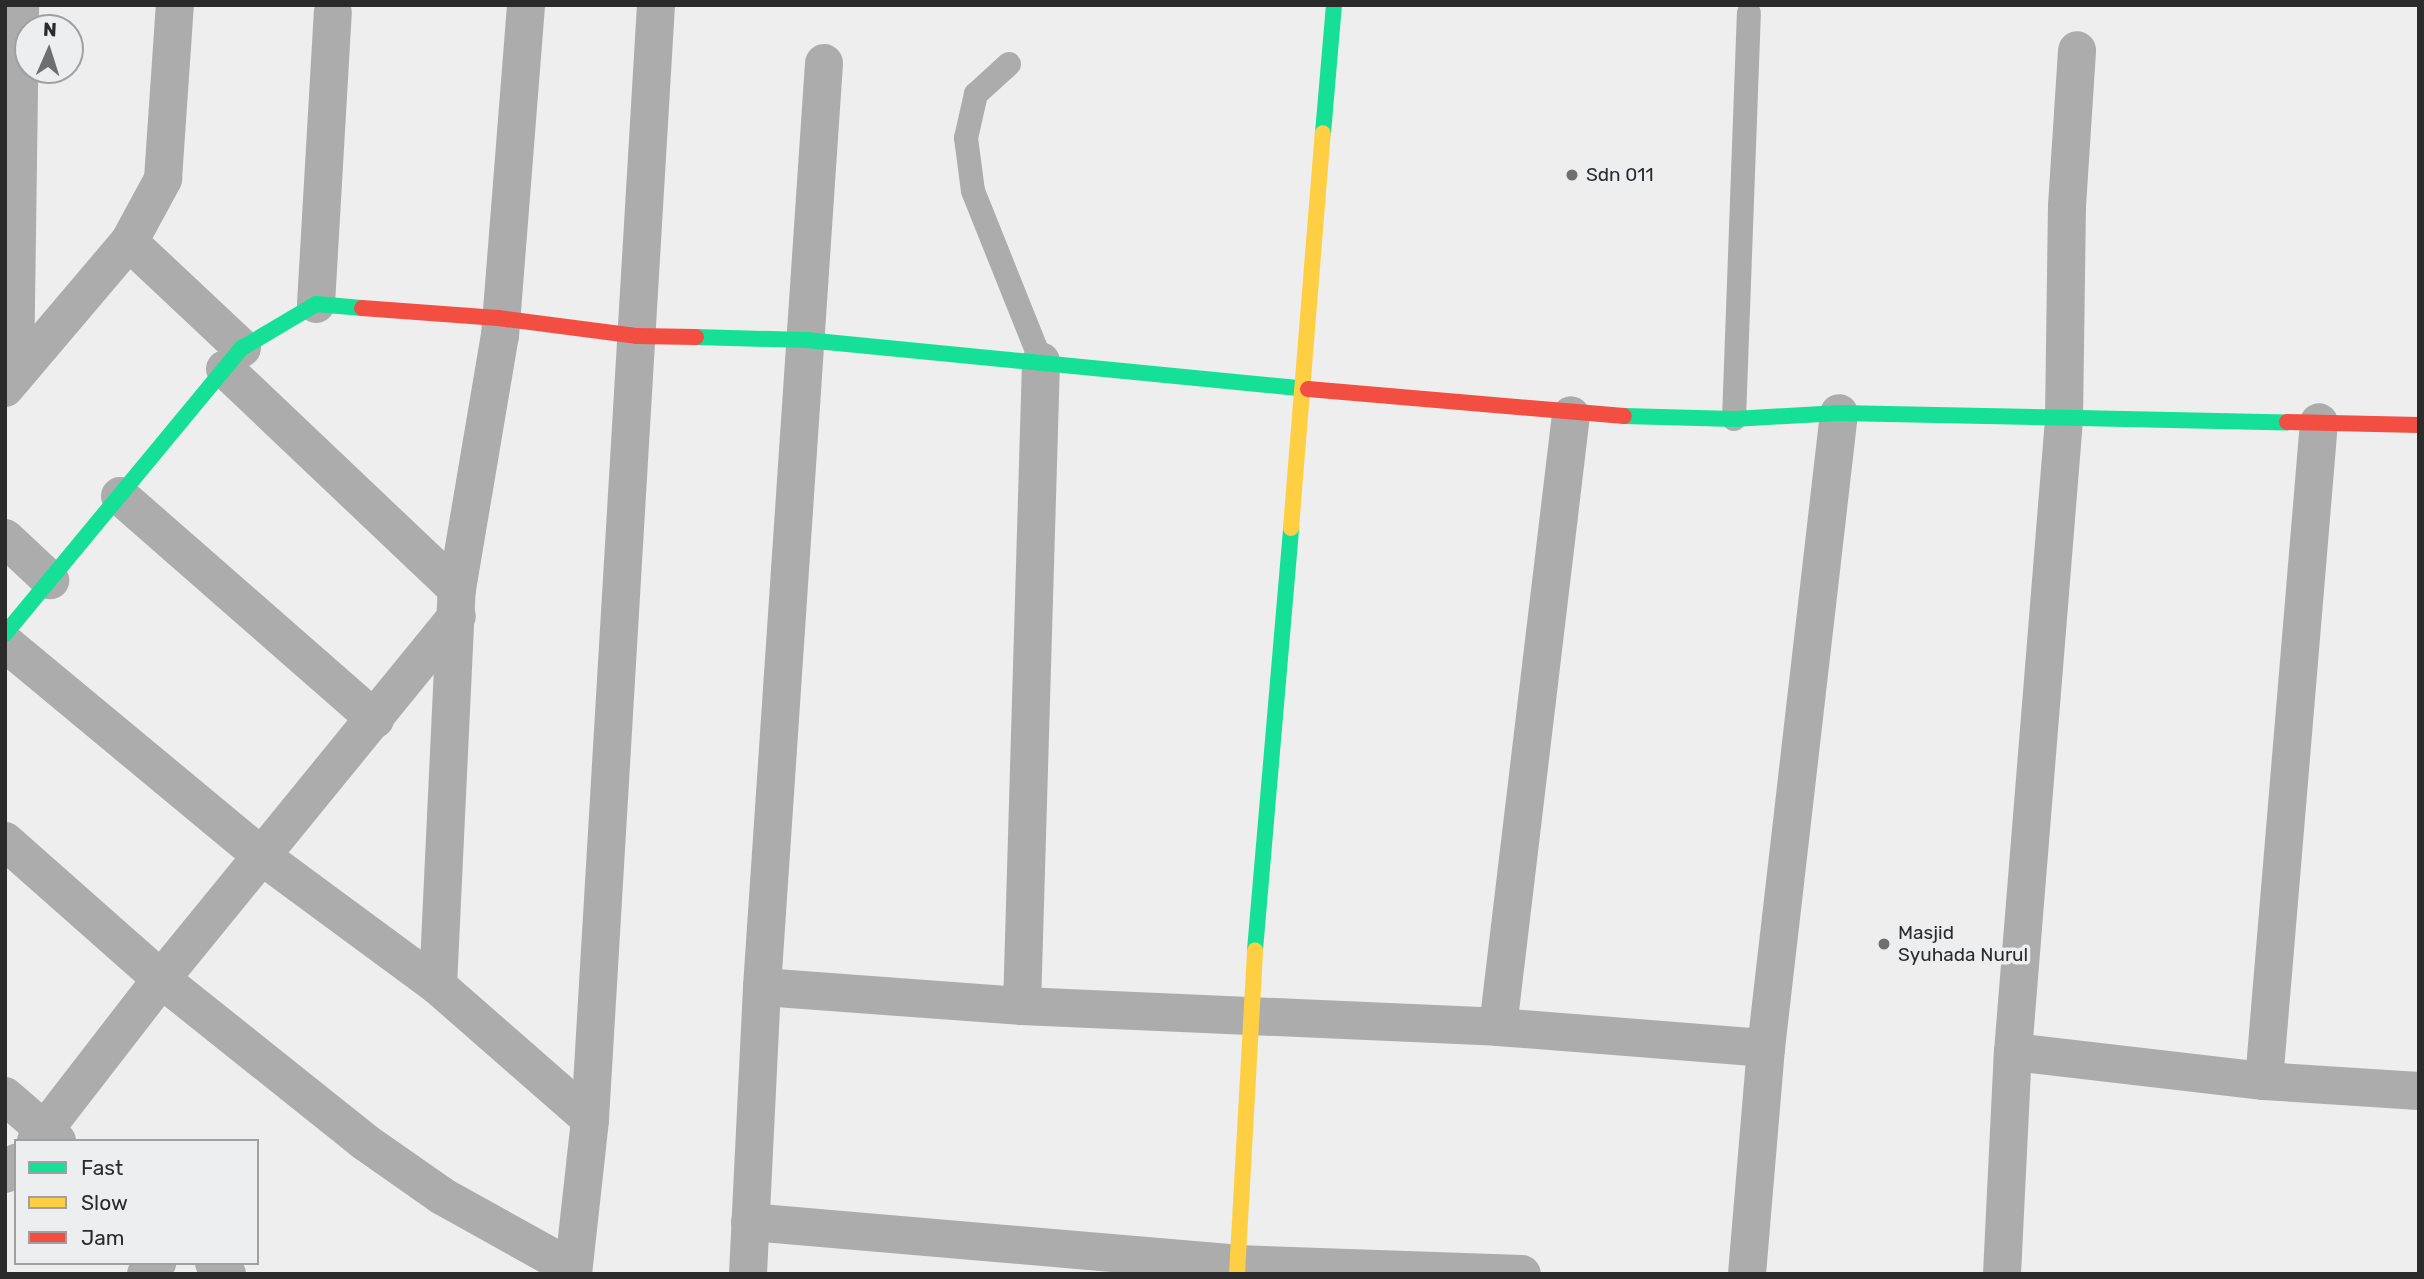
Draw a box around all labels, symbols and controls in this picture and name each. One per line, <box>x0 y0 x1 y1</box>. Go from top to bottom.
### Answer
north arrow <box>14 14 84 84</box>
text: N <box>43 18 57 41</box>
place label: Sdn 011 <box>1586 164 1654 186</box>
marker: Sdn 011 <box>1564 167 1580 183</box>
place label: Masjid Syuhada Nurul <box>1898 922 2028 966</box>
marker: Masjid Syuhada Nurul <box>1876 936 1892 952</box>
legend <box>14 1139 259 1265</box>
text: Fast <box>81 1155 123 1180</box>
text: Slow <box>81 1190 128 1215</box>
text: Jam <box>81 1225 125 1250</box>

